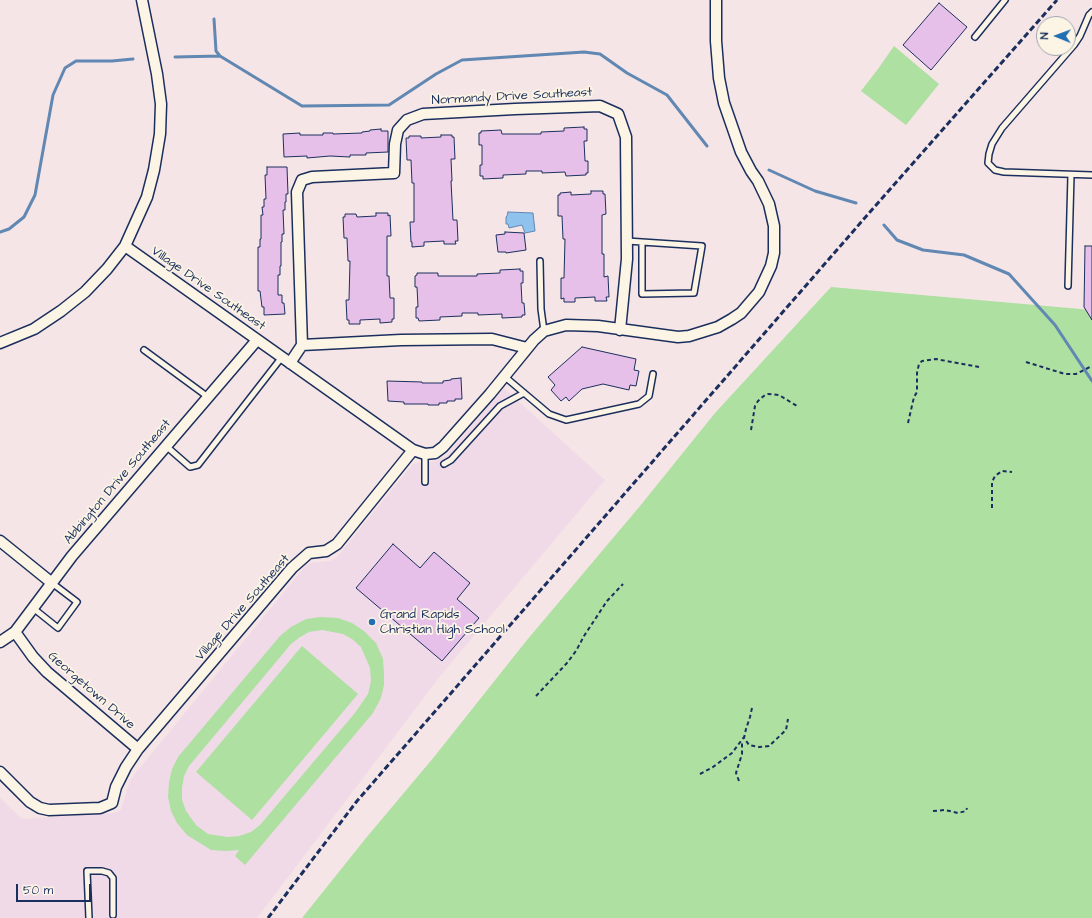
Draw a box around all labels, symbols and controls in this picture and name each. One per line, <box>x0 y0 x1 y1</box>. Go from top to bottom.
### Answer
north arrow <box>1036 16 1076 56</box>
text: N <box>1037 32 1052 39</box>
street label: Normandy Drive Southeast <box>431 85 593 109</box>
street label: Village Drive Southeast <box>148 244 268 334</box>
street label: Abbington Drive Southeast <box>61 416 175 548</box>
street label: Village Drive Southeast <box>193 552 293 664</box>
place label: Grand Rapids Christian High School <box>380 607 505 638</box>
marker: Grand Rapids Christian High School <box>367 617 377 627</box>
street label: Georgetown Drive <box>44 649 138 733</box>
scale bar <box>18 876 93 902</box>
text: 50 m <box>23 882 53 899</box>

